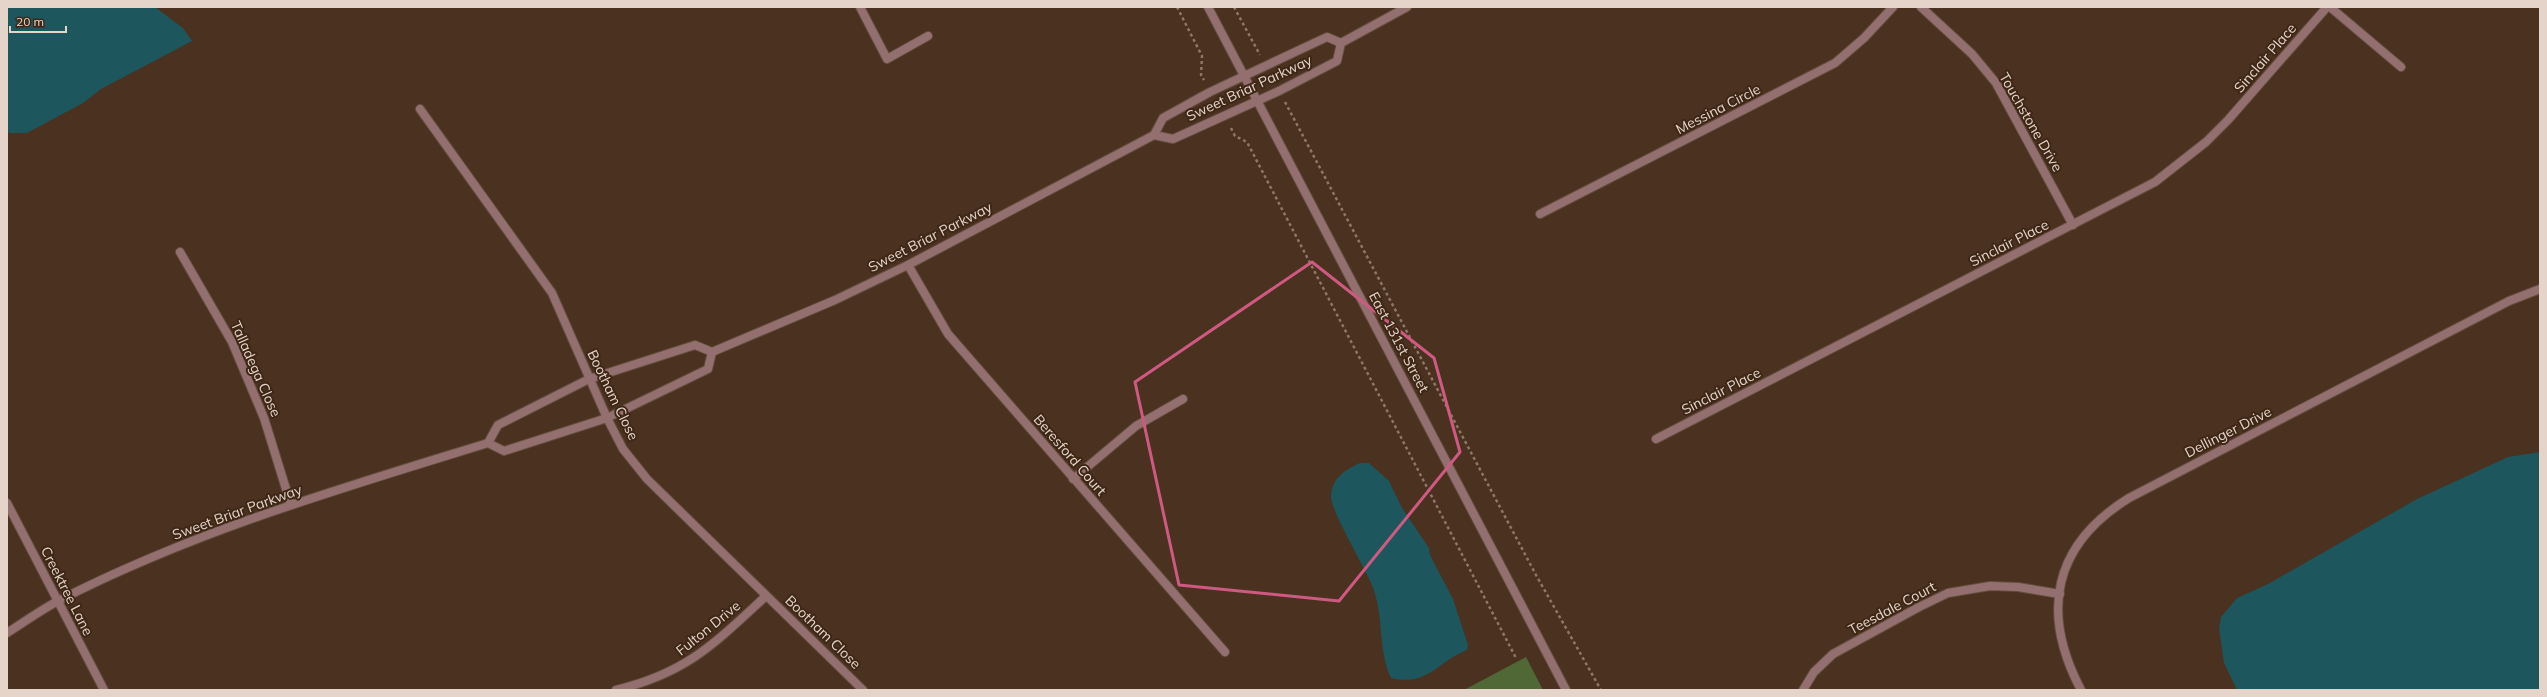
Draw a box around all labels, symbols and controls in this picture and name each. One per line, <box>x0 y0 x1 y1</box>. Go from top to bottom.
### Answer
scale bar <box>10 8 66 34</box>
text: 20 m <box>16 14 44 29</box>
street label: Sinclair Place <box>2230 20 2300 96</box>
street label: Sweet Briar Parkway <box>1183 51 1315 125</box>
street label: Touchstone Drive <box>1995 69 2067 175</box>
street label: Messina Circle <box>1673 80 1763 138</box>
street label: Sweet Briar Parkway <box>865 198 995 276</box>
street label: Sinclair Place <box>1966 215 2052 271</box>
street label: East 131st Street <box>1365 289 1433 395</box>
street label: Talladega Close <box>227 318 285 420</box>
street label: Bootham Close <box>583 347 643 443</box>
street label: Sinclair Place <box>1678 363 1764 419</box>
street label: Dellinger Drive <box>2182 402 2274 462</box>
street label: Beresford Court <box>1030 411 1110 499</box>
street label: Sweet Briar Parkway <box>170 480 305 544</box>
street label: Creektree Lane <box>37 543 97 639</box>
street label: Teesdale Court <box>1845 577 1939 639</box>
street label: Bootham Close <box>781 591 865 673</box>
street label: Fulton Drive <box>672 597 744 659</box>

